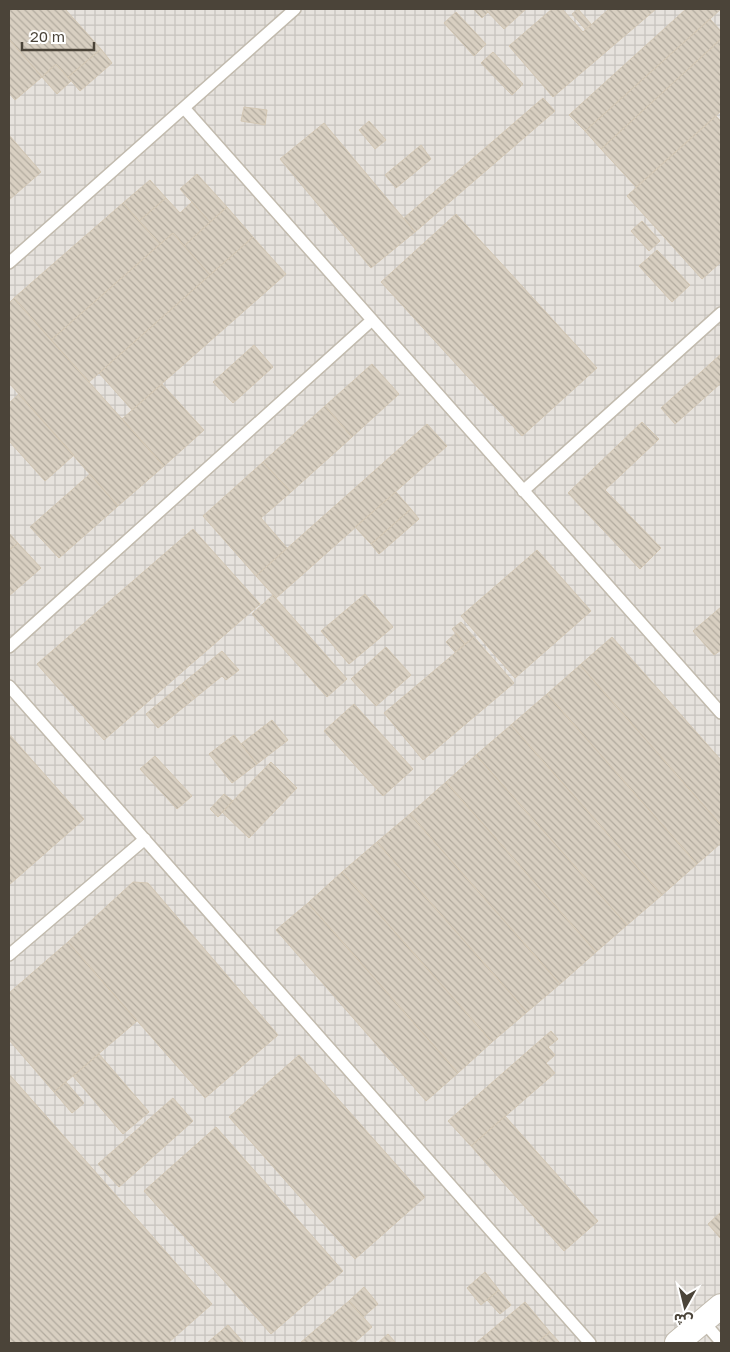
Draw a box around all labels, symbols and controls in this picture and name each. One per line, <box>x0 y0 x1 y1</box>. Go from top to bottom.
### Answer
scale bar <box>22 20 95 52</box>
text: 20 m <box>30 27 65 45</box>
north arrow <box>660 1282 710 1332</box>
text: ش <box>672 1311 694 1330</box>

